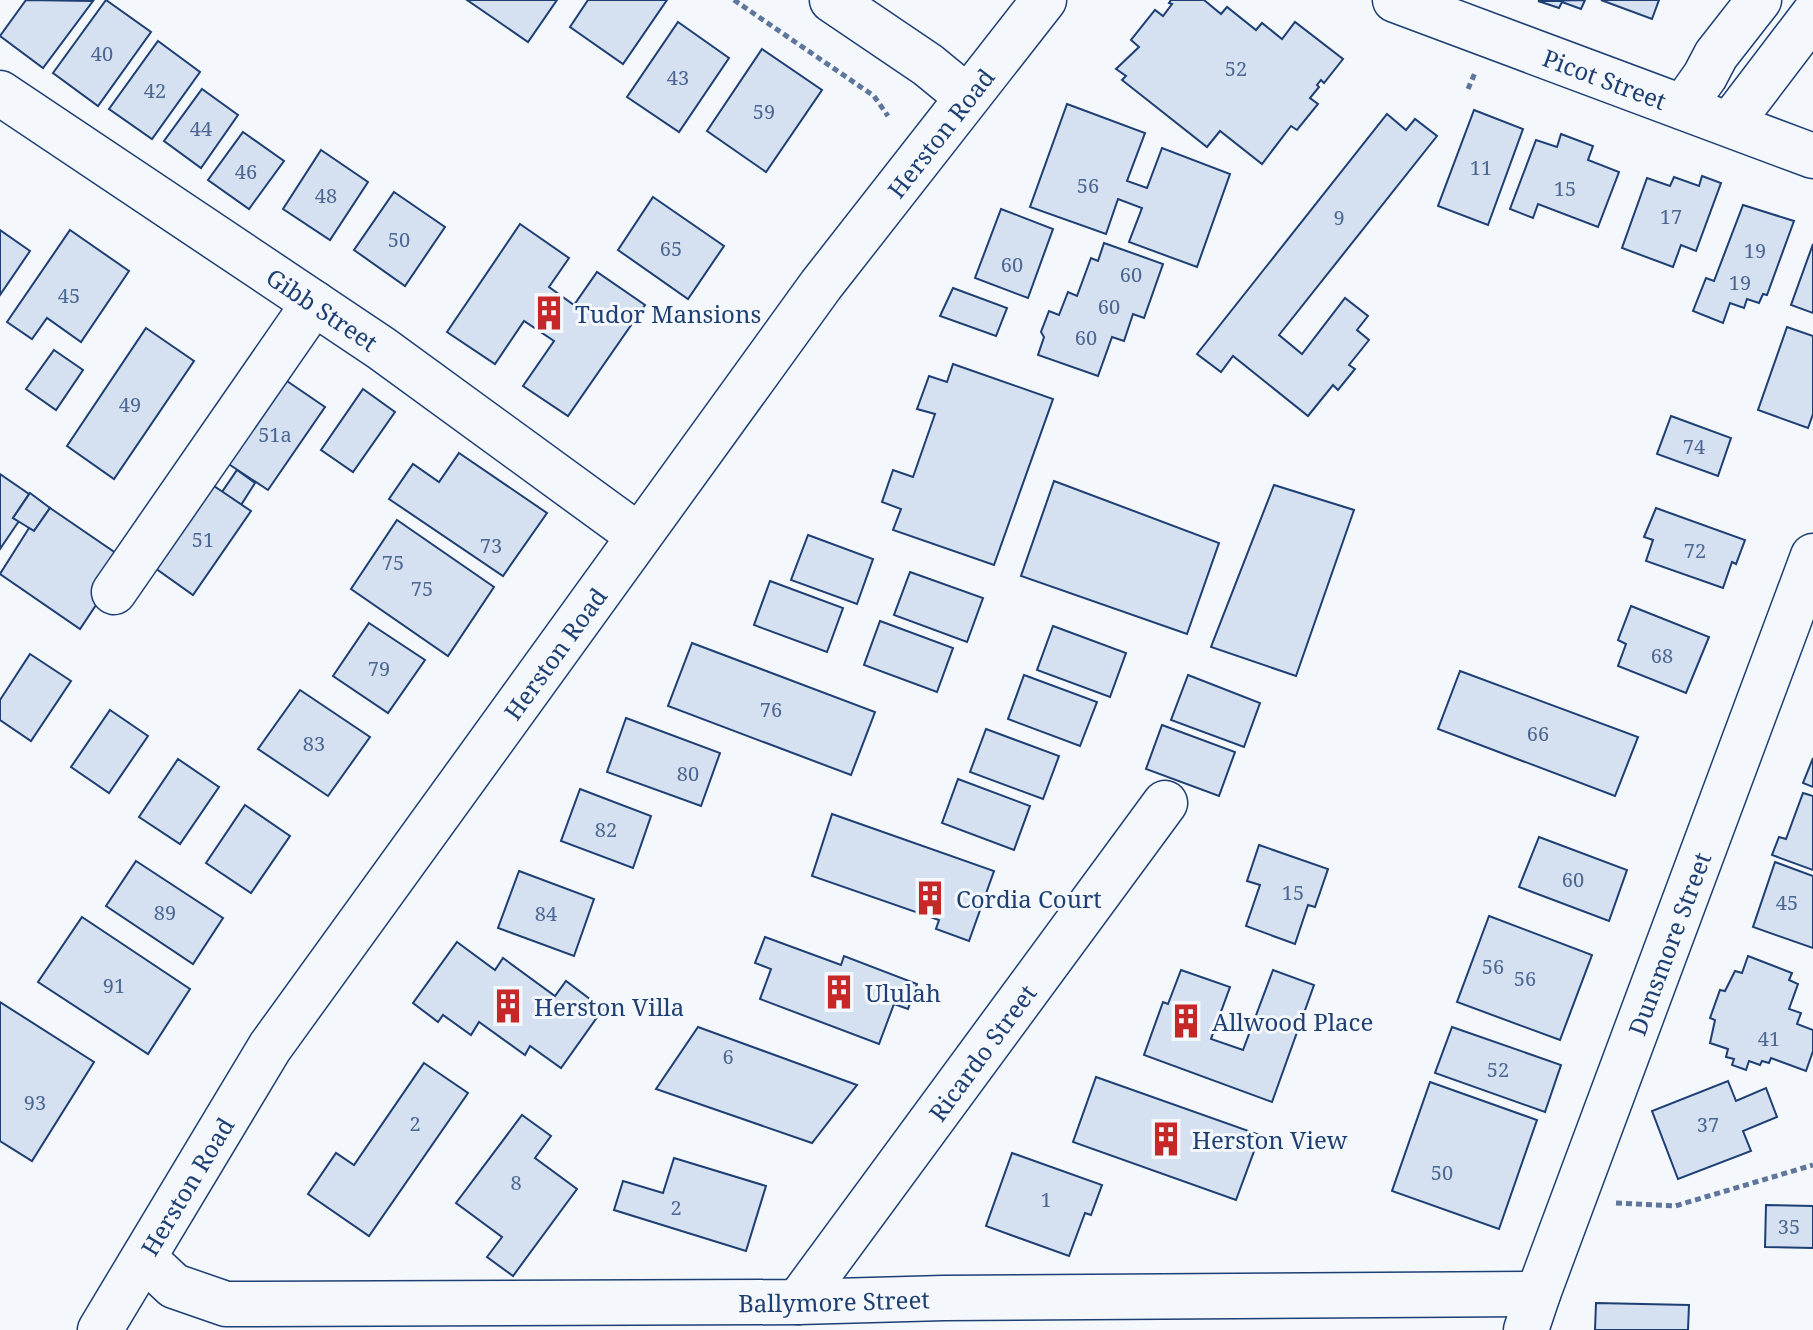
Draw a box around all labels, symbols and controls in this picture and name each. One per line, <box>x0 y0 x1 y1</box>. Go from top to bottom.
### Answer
house number: 40 <box>91 40 113 67</box>
street label: Picot Street <box>1538 40 1671 116</box>
house number: 52 <box>1225 55 1247 82</box>
street label: Herston Road <box>879 61 1001 204</box>
house number: 43 <box>667 64 689 91</box>
house number: 42 <box>144 77 166 104</box>
house number: 59 <box>753 98 775 125</box>
house number: 44 <box>190 115 212 142</box>
house number: 11 <box>1470 154 1492 181</box>
house number: 46 <box>235 158 257 185</box>
house number: 56 <box>1077 172 1099 199</box>
house number: 15 <box>1554 175 1576 202</box>
house number: 48 <box>315 182 337 209</box>
house number: 17 <box>1660 203 1682 230</box>
house number: 9 <box>1333 204 1345 231</box>
house number: 50 <box>388 226 410 253</box>
house number: 65 <box>660 235 682 262</box>
house number: 19 <box>1744 237 1766 264</box>
house number: 60 <box>1001 251 1023 278</box>
street label: Gibb Street <box>260 260 385 358</box>
house number: 60 <box>1120 261 1142 288</box>
house number: 19 <box>1729 269 1751 296</box>
house number: 45 <box>58 282 80 309</box>
house number: 60 <box>1098 293 1120 320</box>
building icon: Tudor Mansions <box>530 294 568 332</box>
place label: Tudor Mansions <box>575 297 761 330</box>
house number: 60 <box>1075 324 1097 351</box>
house number: 49 <box>119 391 141 418</box>
house number: 51a <box>258 421 292 448</box>
house number: 74 <box>1683 433 1705 460</box>
house number: 51 <box>192 526 214 553</box>
house number: 73 <box>480 532 502 559</box>
house number: 72 <box>1684 537 1706 564</box>
house number: 75 <box>382 549 404 576</box>
house number: 75 <box>411 575 433 602</box>
street label: Herston Road <box>496 580 614 726</box>
house number: 68 <box>1651 642 1673 669</box>
house number: 79 <box>368 655 390 682</box>
house number: 76 <box>760 696 782 723</box>
house number: 66 <box>1527 720 1549 747</box>
house number: 83 <box>303 730 325 757</box>
house number: 80 <box>677 760 699 787</box>
house number: 82 <box>595 816 617 843</box>
street label: Dunsmore Street <box>1619 847 1718 1040</box>
house number: 60 <box>1562 866 1584 893</box>
building icon: Cordia Court <box>911 879 949 917</box>
house number: 15 <box>1282 879 1304 906</box>
place label: Cordia Court <box>956 882 1102 915</box>
house number: 45 <box>1776 889 1798 916</box>
house number: 89 <box>154 899 176 926</box>
house number: 84 <box>535 900 557 927</box>
house number: 56 <box>1482 953 1504 980</box>
house number: 56 <box>1514 965 1536 992</box>
house number: 91 <box>103 972 125 999</box>
building icon: Ululah <box>820 973 858 1011</box>
place label: Ululah <box>865 976 941 1009</box>
street label: Ricardo Street <box>920 977 1043 1127</box>
building icon: Herston Villa <box>489 987 527 1025</box>
place label: Herston Villa <box>534 990 684 1023</box>
building icon: Allwood Place <box>1167 1002 1205 1040</box>
place label: Allwood Place <box>1212 1005 1373 1038</box>
house number: 41 <box>1758 1025 1780 1052</box>
house number: 6 <box>722 1043 734 1070</box>
house number: 52 <box>1487 1056 1509 1083</box>
house number: 93 <box>24 1089 46 1116</box>
street label: Herston Road <box>132 1110 241 1261</box>
house number: 2 <box>409 1110 421 1137</box>
house number: 37 <box>1697 1111 1719 1138</box>
building icon: Herston View <box>1147 1120 1185 1158</box>
place label: Herston View <box>1192 1123 1348 1156</box>
house number: 50 <box>1431 1159 1453 1186</box>
house number: 8 <box>510 1169 522 1196</box>
house number: 1 <box>1040 1186 1052 1213</box>
house number: 2 <box>670 1194 682 1221</box>
house number: 35 <box>1778 1213 1800 1240</box>
street label: Ballymore Street <box>738 1282 930 1319</box>

